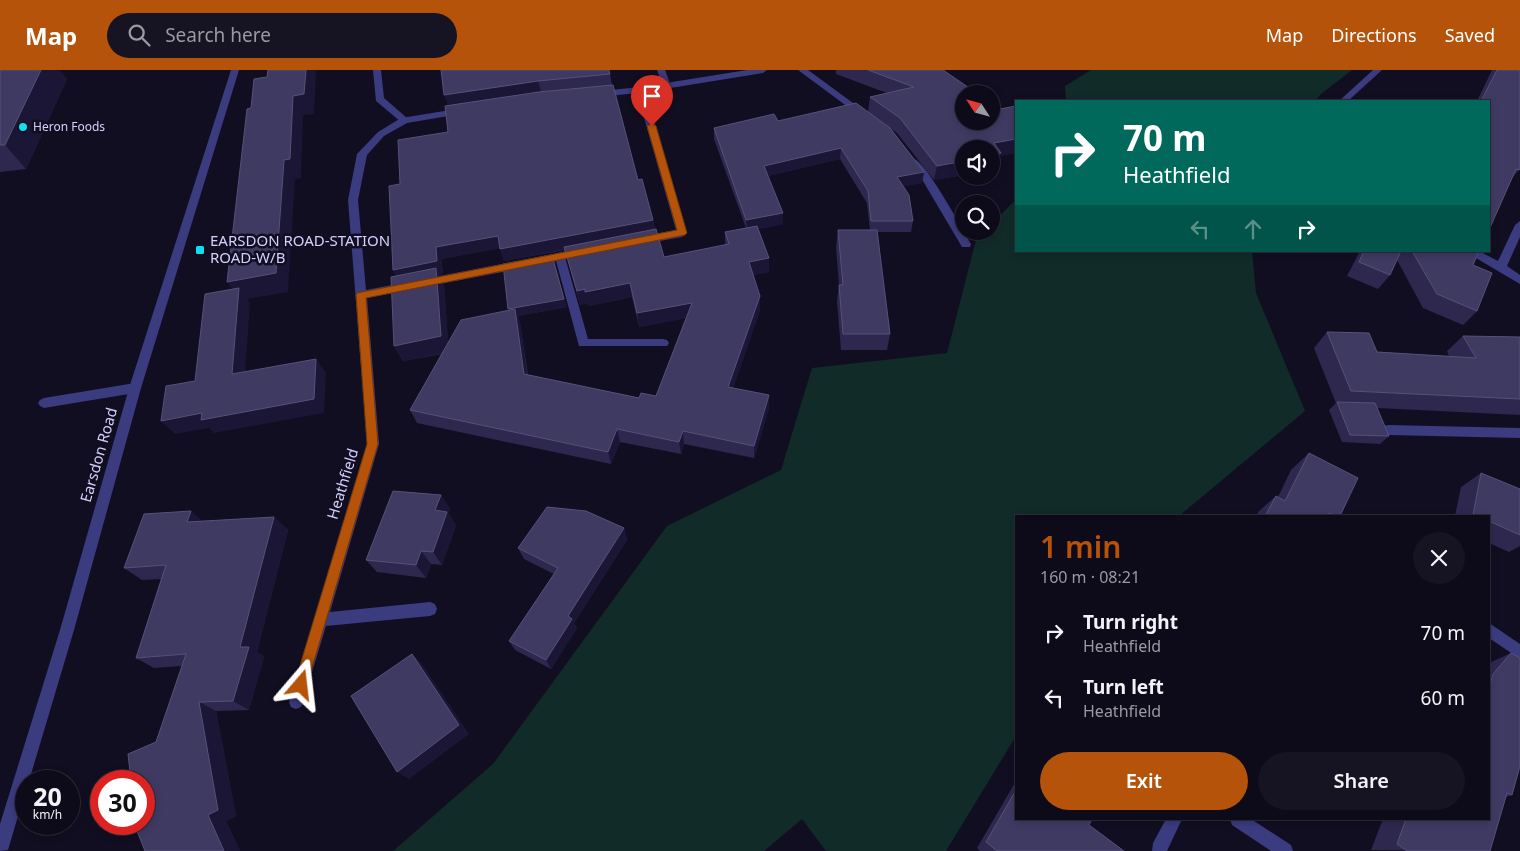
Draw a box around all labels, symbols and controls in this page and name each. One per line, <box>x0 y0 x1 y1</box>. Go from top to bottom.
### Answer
search box <box>107 13 457 58</box>
text: Map <box>25 19 77 52</box>
icon: search <box>125 21 153 49</box>
text: Search here <box>165 22 271 48</box>
text: Map <box>1266 23 1303 47</box>
text: Directions <box>1331 23 1417 47</box>
text: Saved <box>1445 23 1495 47</box>
pin <box>631 75 673 126</box>
icon: arrive <box>638 82 666 110</box>
north arrow <box>955 85 1000 130</box>
map controls <box>955 85 1000 240</box>
text: 70 m <box>1123 114 1206 161</box>
place label: Heron Foods <box>33 118 105 135</box>
icon: right <box>1040 120 1105 185</box>
marker: Heron Foods <box>17 121 29 133</box>
button: sound <box>955 140 1000 185</box>
text: Heathfield <box>1123 159 1230 189</box>
button: search <box>955 195 1000 240</box>
icon: left <box>1186 215 1214 243</box>
icon: ahead <box>1239 215 1267 243</box>
icon: right <box>1292 215 1320 243</box>
place label: EARSDON ROAD-STATION ROAD-W/B <box>210 230 390 267</box>
marker: EARSDON ROAD-STATION ROAD-W/B <box>194 244 206 256</box>
street label: Earsdon Road <box>75 405 121 504</box>
street label: Heathfield <box>322 446 362 522</box>
text: 1 min <box>1040 526 1121 567</box>
button: close <box>1413 532 1465 584</box>
text: 160 m · 08:21 <box>1040 566 1140 588</box>
text: Turn right <box>1083 609 1178 635</box>
icon: right <box>1040 619 1068 647</box>
text: 70 m <box>1421 620 1465 646</box>
text: Heathfield <box>1083 635 1161 657</box>
position arrow <box>274 658 326 710</box>
text: Turn left <box>1083 674 1164 700</box>
icon: left <box>1040 684 1068 712</box>
text: 60 m <box>1421 685 1465 711</box>
text: Heathfield <box>1083 700 1161 722</box>
button: Exit <box>1040 752 1248 810</box>
button: Share <box>1258 752 1465 810</box>
speed limit sign: 30 <box>90 770 155 835</box>
text: 20 <box>33 779 62 813</box>
text: km/h <box>33 806 62 823</box>

